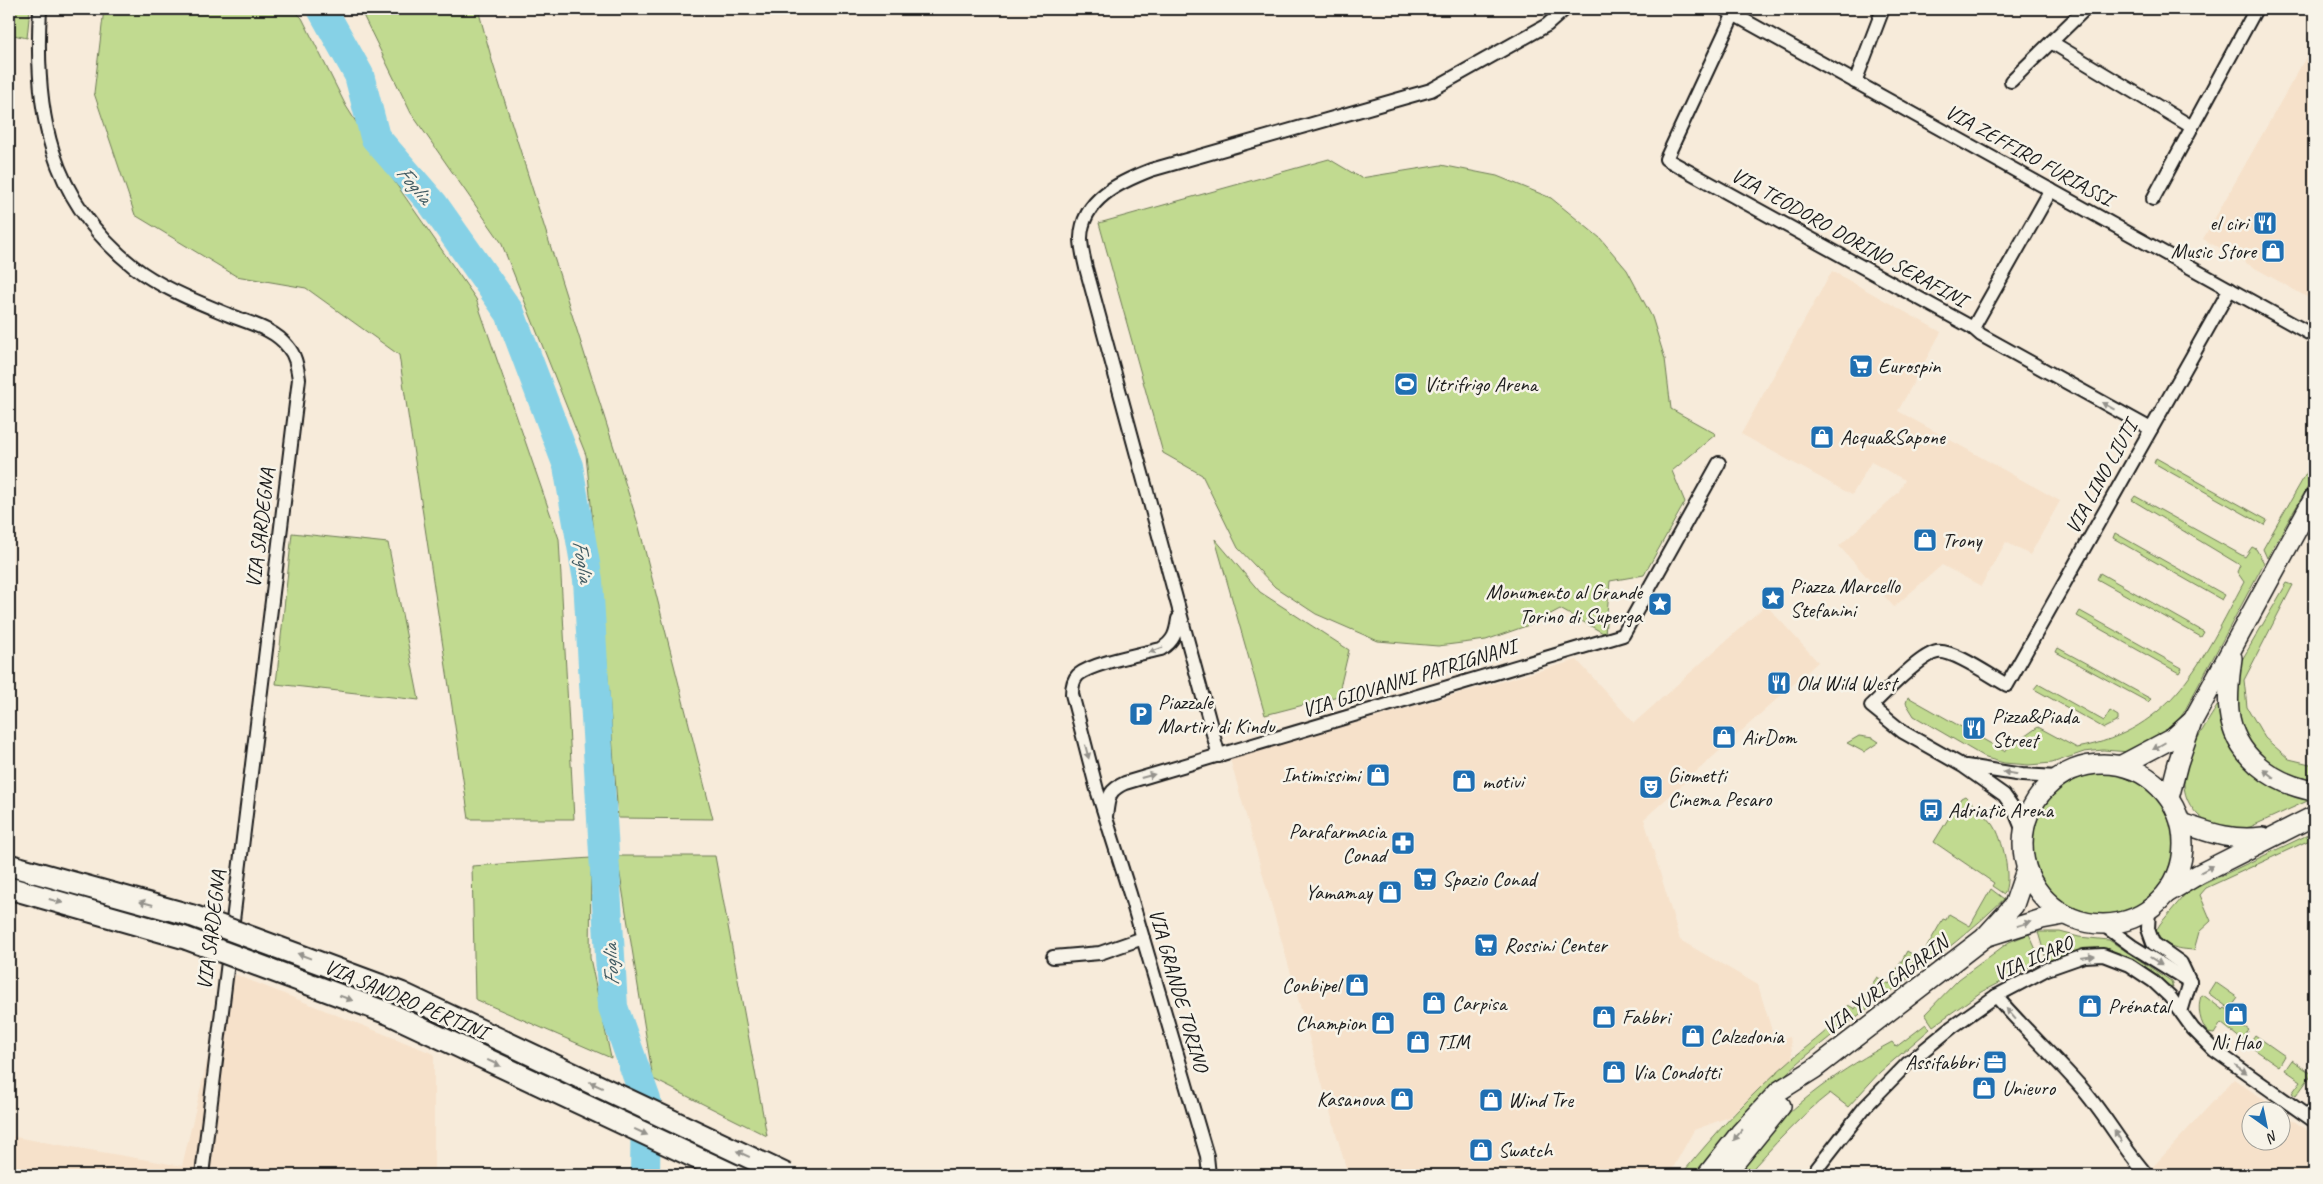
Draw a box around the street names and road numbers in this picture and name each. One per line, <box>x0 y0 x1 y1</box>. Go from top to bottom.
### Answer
street label: VIA ZEFFIRO FURIASSI <box>1941 98 2121 214</box>
street label: VIA TEODORO DORINO SERAFINI <box>1727 161 1975 315</box>
street label: VIA LINO LIUTI <box>2059 412 2145 538</box>
street label: VIA SARDEGNA <box>240 466 280 589</box>
street label: VIA GIOVANNI PATRIGNANI <box>1299 632 1524 723</box>
street label: VIA SARDEGNA <box>191 868 231 991</box>
street label: VIA GRANDE TORINO <box>1143 906 1215 1077</box>
street label: VIA YURI GAGARIN <box>1817 927 1956 1041</box>
street label: VIA ICARO <box>1990 929 2079 986</box>
street label: VIA SANDRO PERTINI <box>321 953 495 1047</box>

